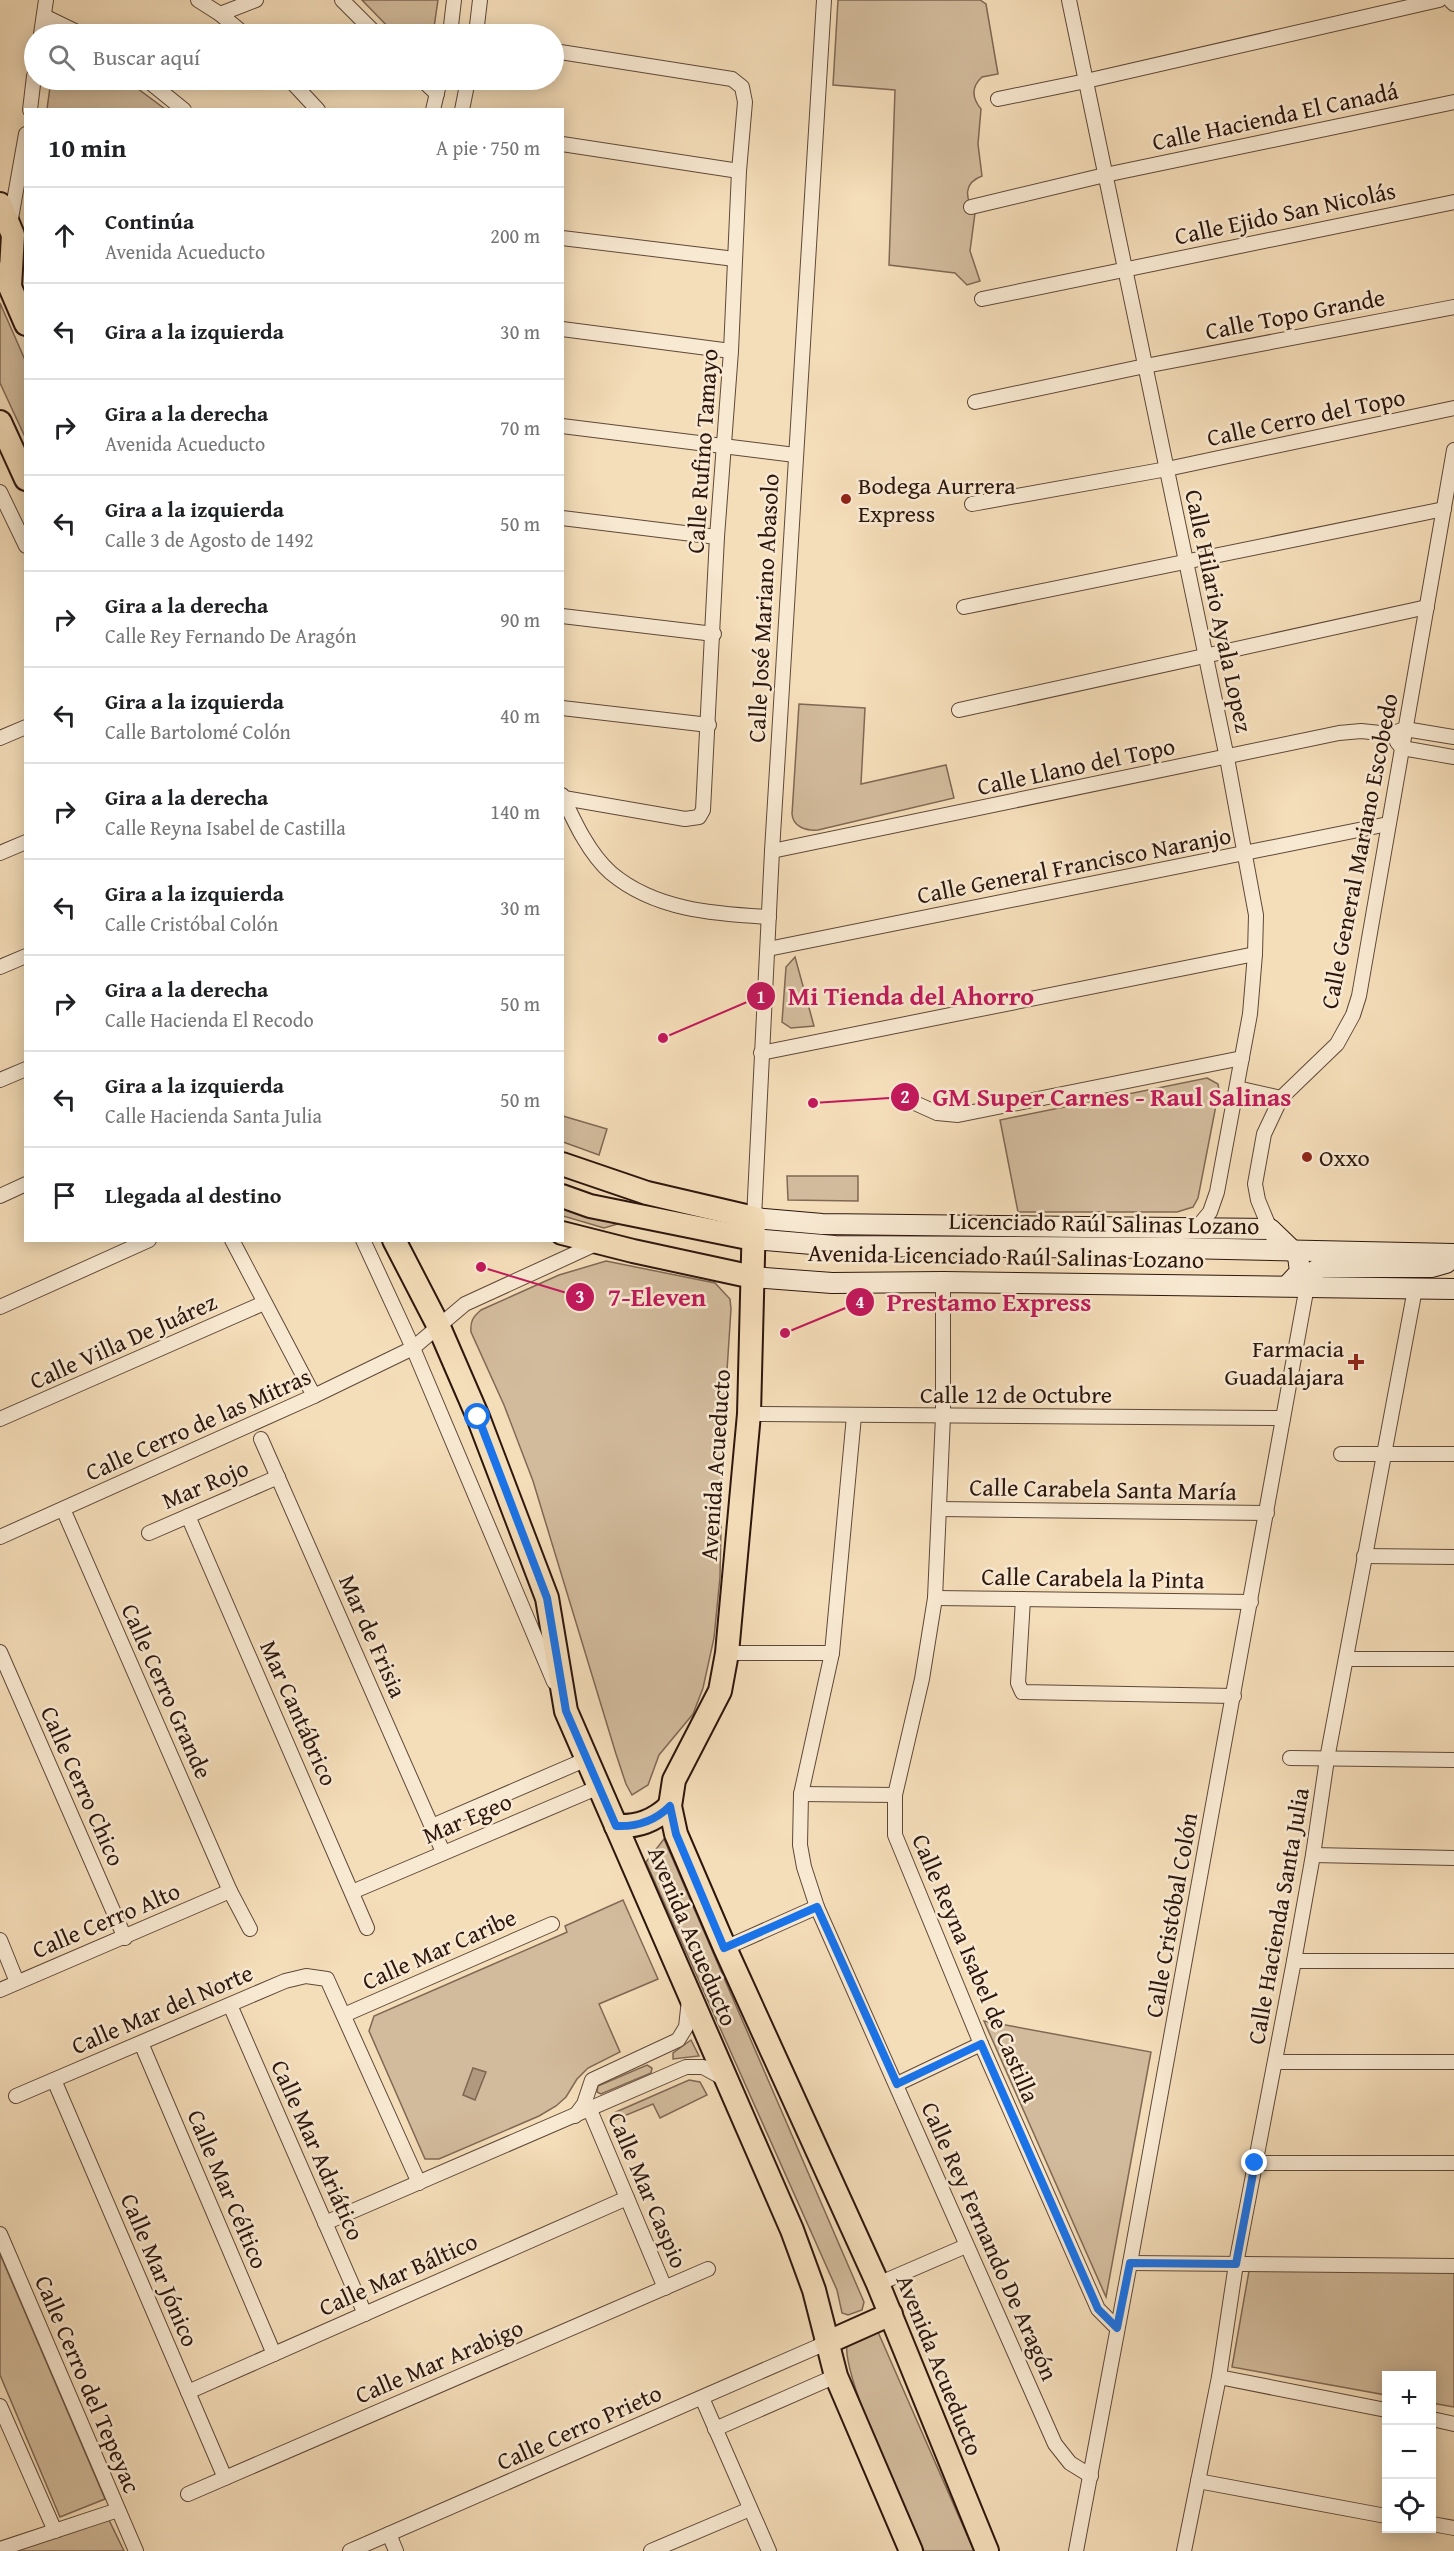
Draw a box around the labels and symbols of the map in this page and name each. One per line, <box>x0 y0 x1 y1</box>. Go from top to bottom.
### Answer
street label: Calle Hacienda El Canadá <box>1149 73 1402 159</box>
street label: Calle Ejido San Nicolás <box>1171 173 1399 253</box>
street label: Calle Topo Grande <box>1202 279 1388 349</box>
street label: Calle Rufino Tamayo <box>677 347 727 555</box>
street label: Calle Cerro del Topo <box>1204 379 1408 455</box>
place label: Bodega Aurrera Express <box>858 468 1016 531</box>
street label: Calle José Mariano Abasolo <box>738 473 788 743</box>
street label: Calle Hilario Ayala Lopez <box>1176 486 1262 736</box>
marker: Bodega Aurrera Express <box>839 492 853 506</box>
street label: Calle General Mariano Escobedo <box>1311 690 1407 1012</box>
street label: Calle Llano del Topo <box>974 728 1178 804</box>
street label: Calle General Francisco Naranjo <box>914 817 1234 913</box>
callout: Mi Tienda del Ahorro <box>746 974 1046 1018</box>
text: Mi Tienda del Ahorro <box>788 976 1034 1015</box>
text: 1 <box>756 983 766 1010</box>
callout: GM Super Carnes - Raul Salinas <box>890 1075 1303 1119</box>
text: GM Super Carnes - Raul Salinas <box>933 1077 1291 1116</box>
text: 2 <box>900 1083 910 1110</box>
place label: Oxxo <box>1319 1140 1370 1175</box>
marker: Oxxo <box>1300 1150 1314 1164</box>
street label: Licenciado Raúl Salinas Lozano <box>948 1203 1260 1243</box>
street label: Avenida Licenciado Raúl Salinas Lozano <box>808 1235 1204 1277</box>
callout: 7-Eleven <box>565 1275 718 1319</box>
text: 7-Eleven <box>608 1277 707 1316</box>
callout: Prestamo Express <box>845 1280 1104 1324</box>
text: Prestamo Express <box>887 1282 1091 1321</box>
text: 3 <box>575 1283 585 1310</box>
street label: Calle Villa De Juárez <box>24 1284 222 1398</box>
text: 4 <box>855 1288 865 1315</box>
place label: Farmacia Guadalajara <box>1225 1331 1345 1394</box>
marker: Farmacia Guadalajara <box>1349 1355 1363 1369</box>
street label: Calle Cerro de las Mitras <box>80 1359 316 1489</box>
street label: Avenida Acueducto <box>691 1368 739 1562</box>
street label: Calle 12 de Octubre <box>920 1377 1112 1412</box>
route start <box>464 1403 490 1429</box>
street label: Mar Rojo <box>156 1450 254 1518</box>
street label: Calle Carabela Santa María <box>969 1469 1238 1509</box>
street label: Calle Carabela la Pinta <box>981 1559 1206 1597</box>
street label: Mar de Frisia <box>330 1569 416 1704</box>
street label: Calle Cerro Grande <box>113 1598 221 1784</box>
street label: Mar Cantábrico <box>251 1635 347 1791</box>
street label: Calle Cerro Chico <box>32 1700 134 1872</box>
street label: Mar Egeo <box>417 1784 517 1852</box>
street label: Calle Hacienda Santa Julia <box>1238 1784 1318 2047</box>
street label: Calle Cristóbal Colón <box>1136 1809 1206 2020</box>
street label: Calle Reyna Isabel de Castilla <box>903 1828 1049 2108</box>
street label: Avenida Acueducto <box>639 1841 747 2031</box>
street label: Calle Cerro Alto <box>27 1873 185 1967</box>
street label: Calle Mar Caribe <box>356 1899 522 1999</box>
street label: Calle Mar del Norte <box>66 1955 258 2063</box>
street label: Calle Mar Adriático <box>263 2054 373 2246</box>
street label: Calle Rey Fernando De Aragón <box>913 2096 1068 2386</box>
street label: Calle Mar Céltico <box>179 2104 277 2274</box>
street label: Calle Mar Caspio <box>599 2107 697 2273</box>
route end <box>1241 2149 1267 2175</box>
street label: Calle Mar Jónico <box>112 2188 208 2352</box>
street label: Calle Mar Báltico <box>313 2223 483 2325</box>
street label: Avenida Acueducto <box>888 2269 992 2461</box>
street label: Calle Cerro del Tepeyac <box>26 2270 150 2499</box>
street label: Calle Mar Arabigo <box>350 2310 528 2412</box>
street label: Calle Cerro Prieto <box>491 2375 667 2479</box>

